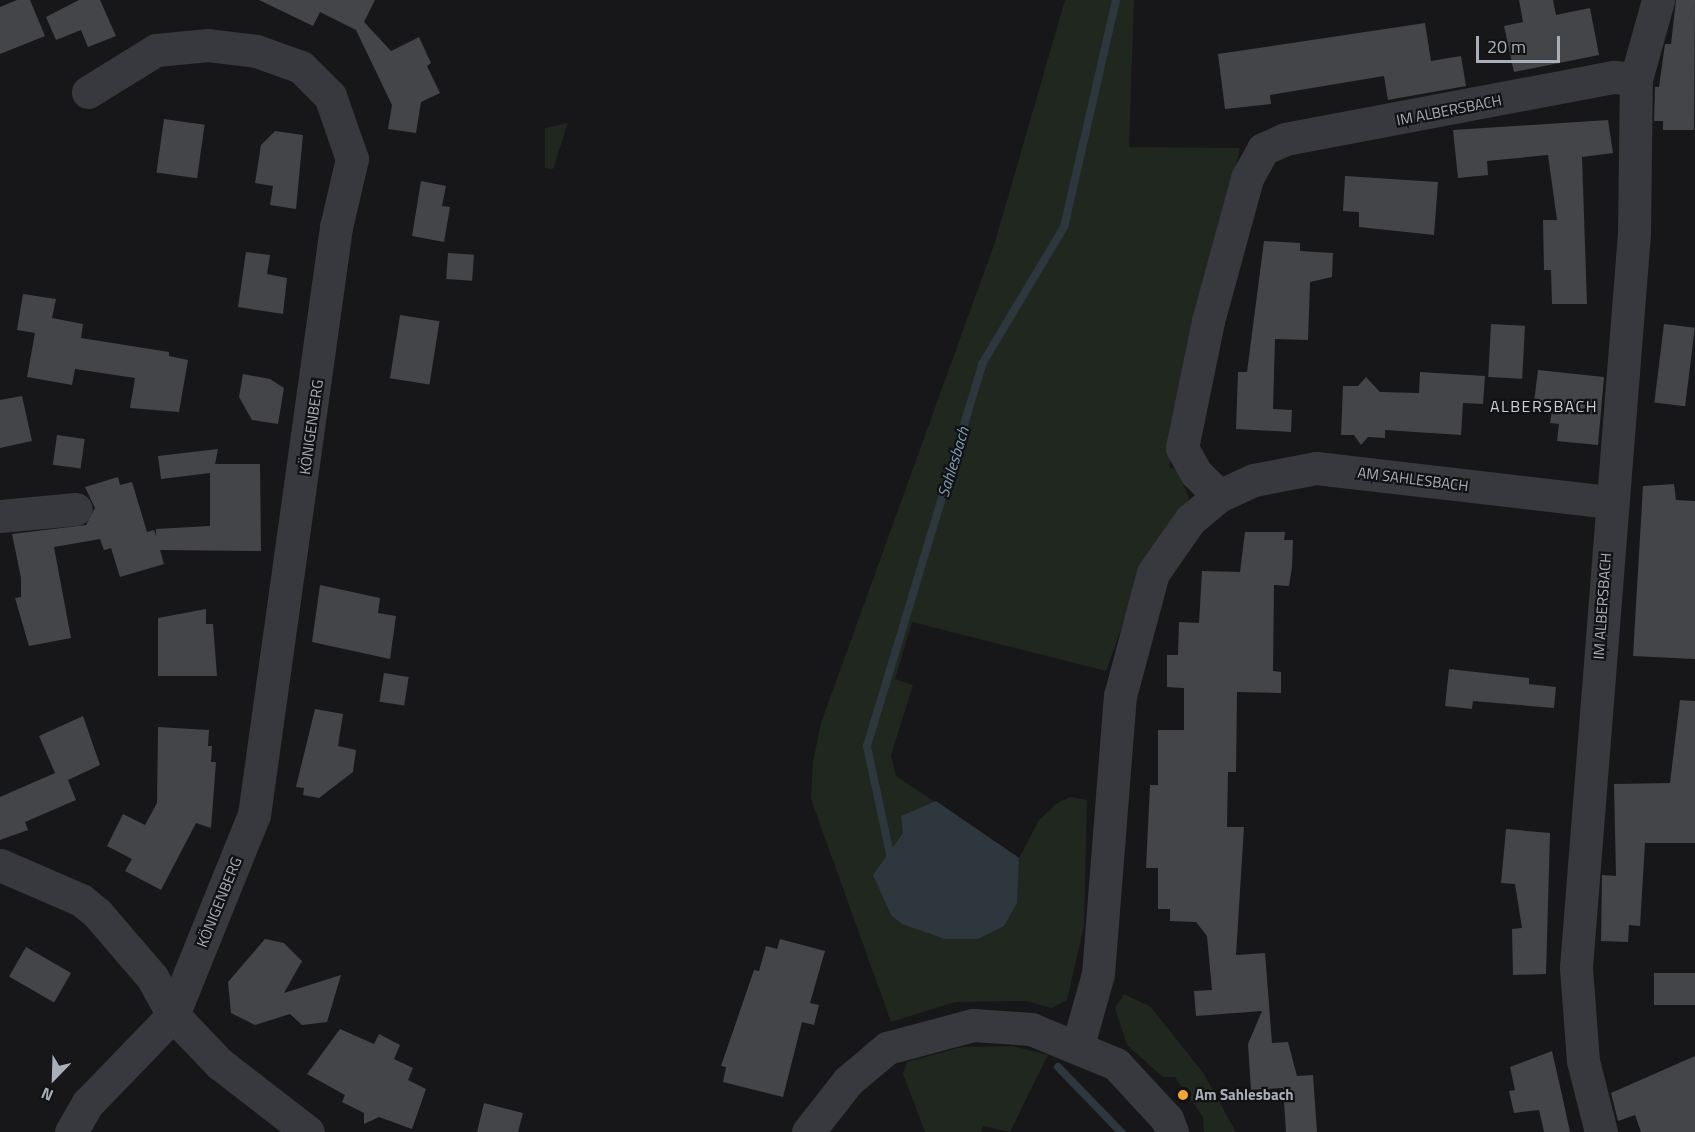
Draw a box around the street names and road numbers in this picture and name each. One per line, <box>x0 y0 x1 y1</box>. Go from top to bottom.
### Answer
street label: IM ALBERSBACH <box>1395 91 1503 129</box>
street label: KÖNIGENBERG <box>295 378 327 476</box>
street label: AM SAHLESBACH <box>1357 463 1469 495</box>
street label: IM ALBERSBACH <box>1589 552 1615 660</box>
street label: KÖNIGENBERG <box>193 854 245 950</box>

